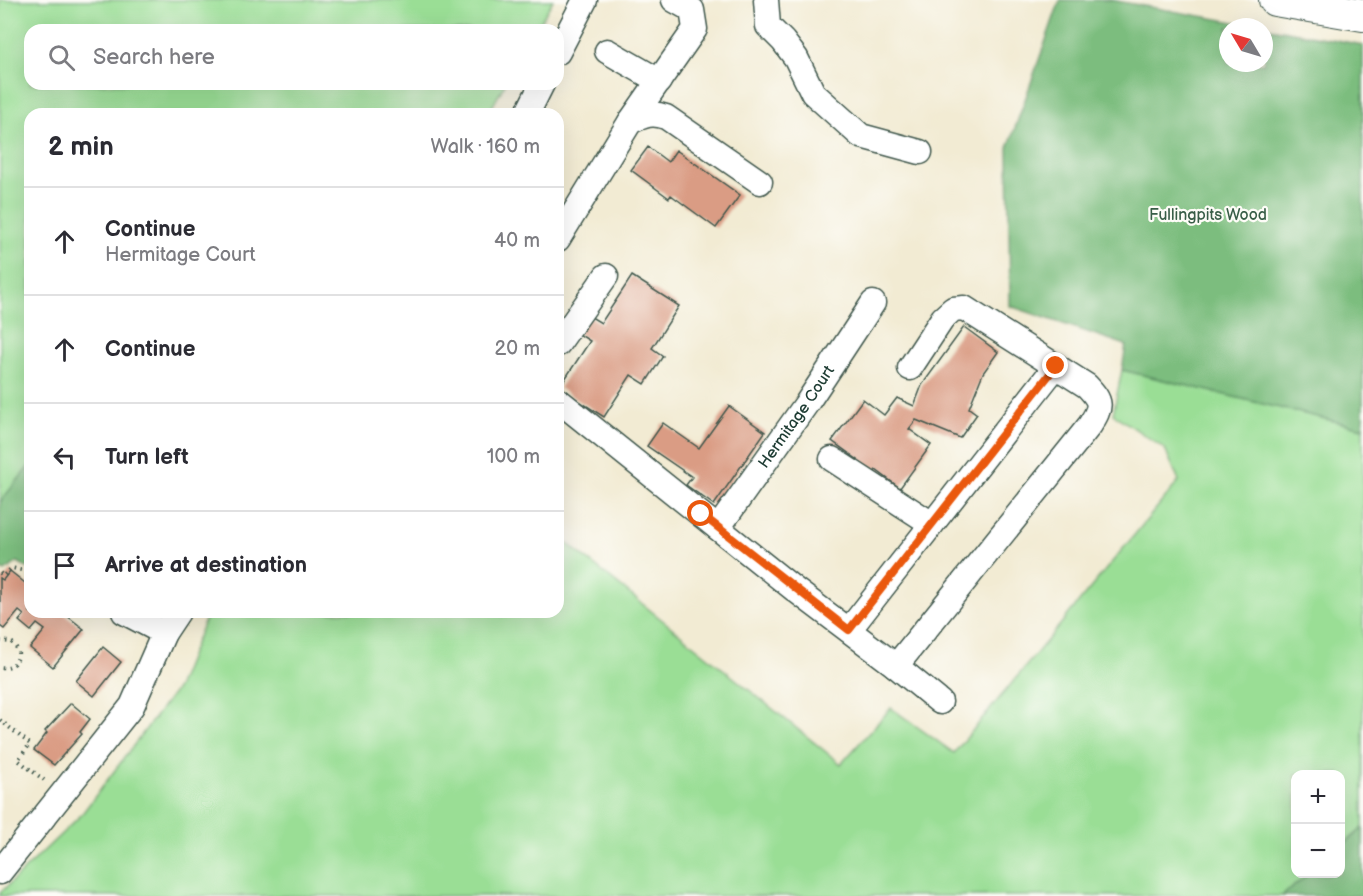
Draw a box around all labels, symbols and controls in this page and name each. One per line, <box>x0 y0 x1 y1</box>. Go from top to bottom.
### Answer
north arrow <box>1219 18 1273 72</box>
search box <box>24 24 564 90</box>
icon: search <box>45 41 78 74</box>
text: Search here <box>93 44 215 71</box>
text: 2 min <box>48 132 114 163</box>
text: Walk · 160 m <box>431 135 540 159</box>
park label: Fullingpits Wood <box>1149 206 1267 225</box>
text: Continue <box>105 216 195 243</box>
icon: ahead <box>48 225 81 258</box>
text: 40 m <box>494 229 540 253</box>
text: Hermitage Court <box>105 243 256 267</box>
icon: ahead <box>48 333 81 366</box>
text: Continue <box>105 336 195 363</box>
text: 20 m <box>495 337 540 361</box>
route end <box>1042 352 1068 378</box>
street label: Hermitage Court <box>754 362 839 472</box>
icon: left <box>48 441 81 474</box>
text: Turn left <box>105 444 189 471</box>
text: 100 m <box>487 445 540 469</box>
route start <box>687 500 713 526</box>
icon: arrive <box>48 549 81 582</box>
text: Arrive at destination <box>105 552 307 579</box>
map controls <box>1291 770 1345 878</box>
button: + <box>1291 770 1345 824</box>
button: − <box>1291 824 1345 878</box>

